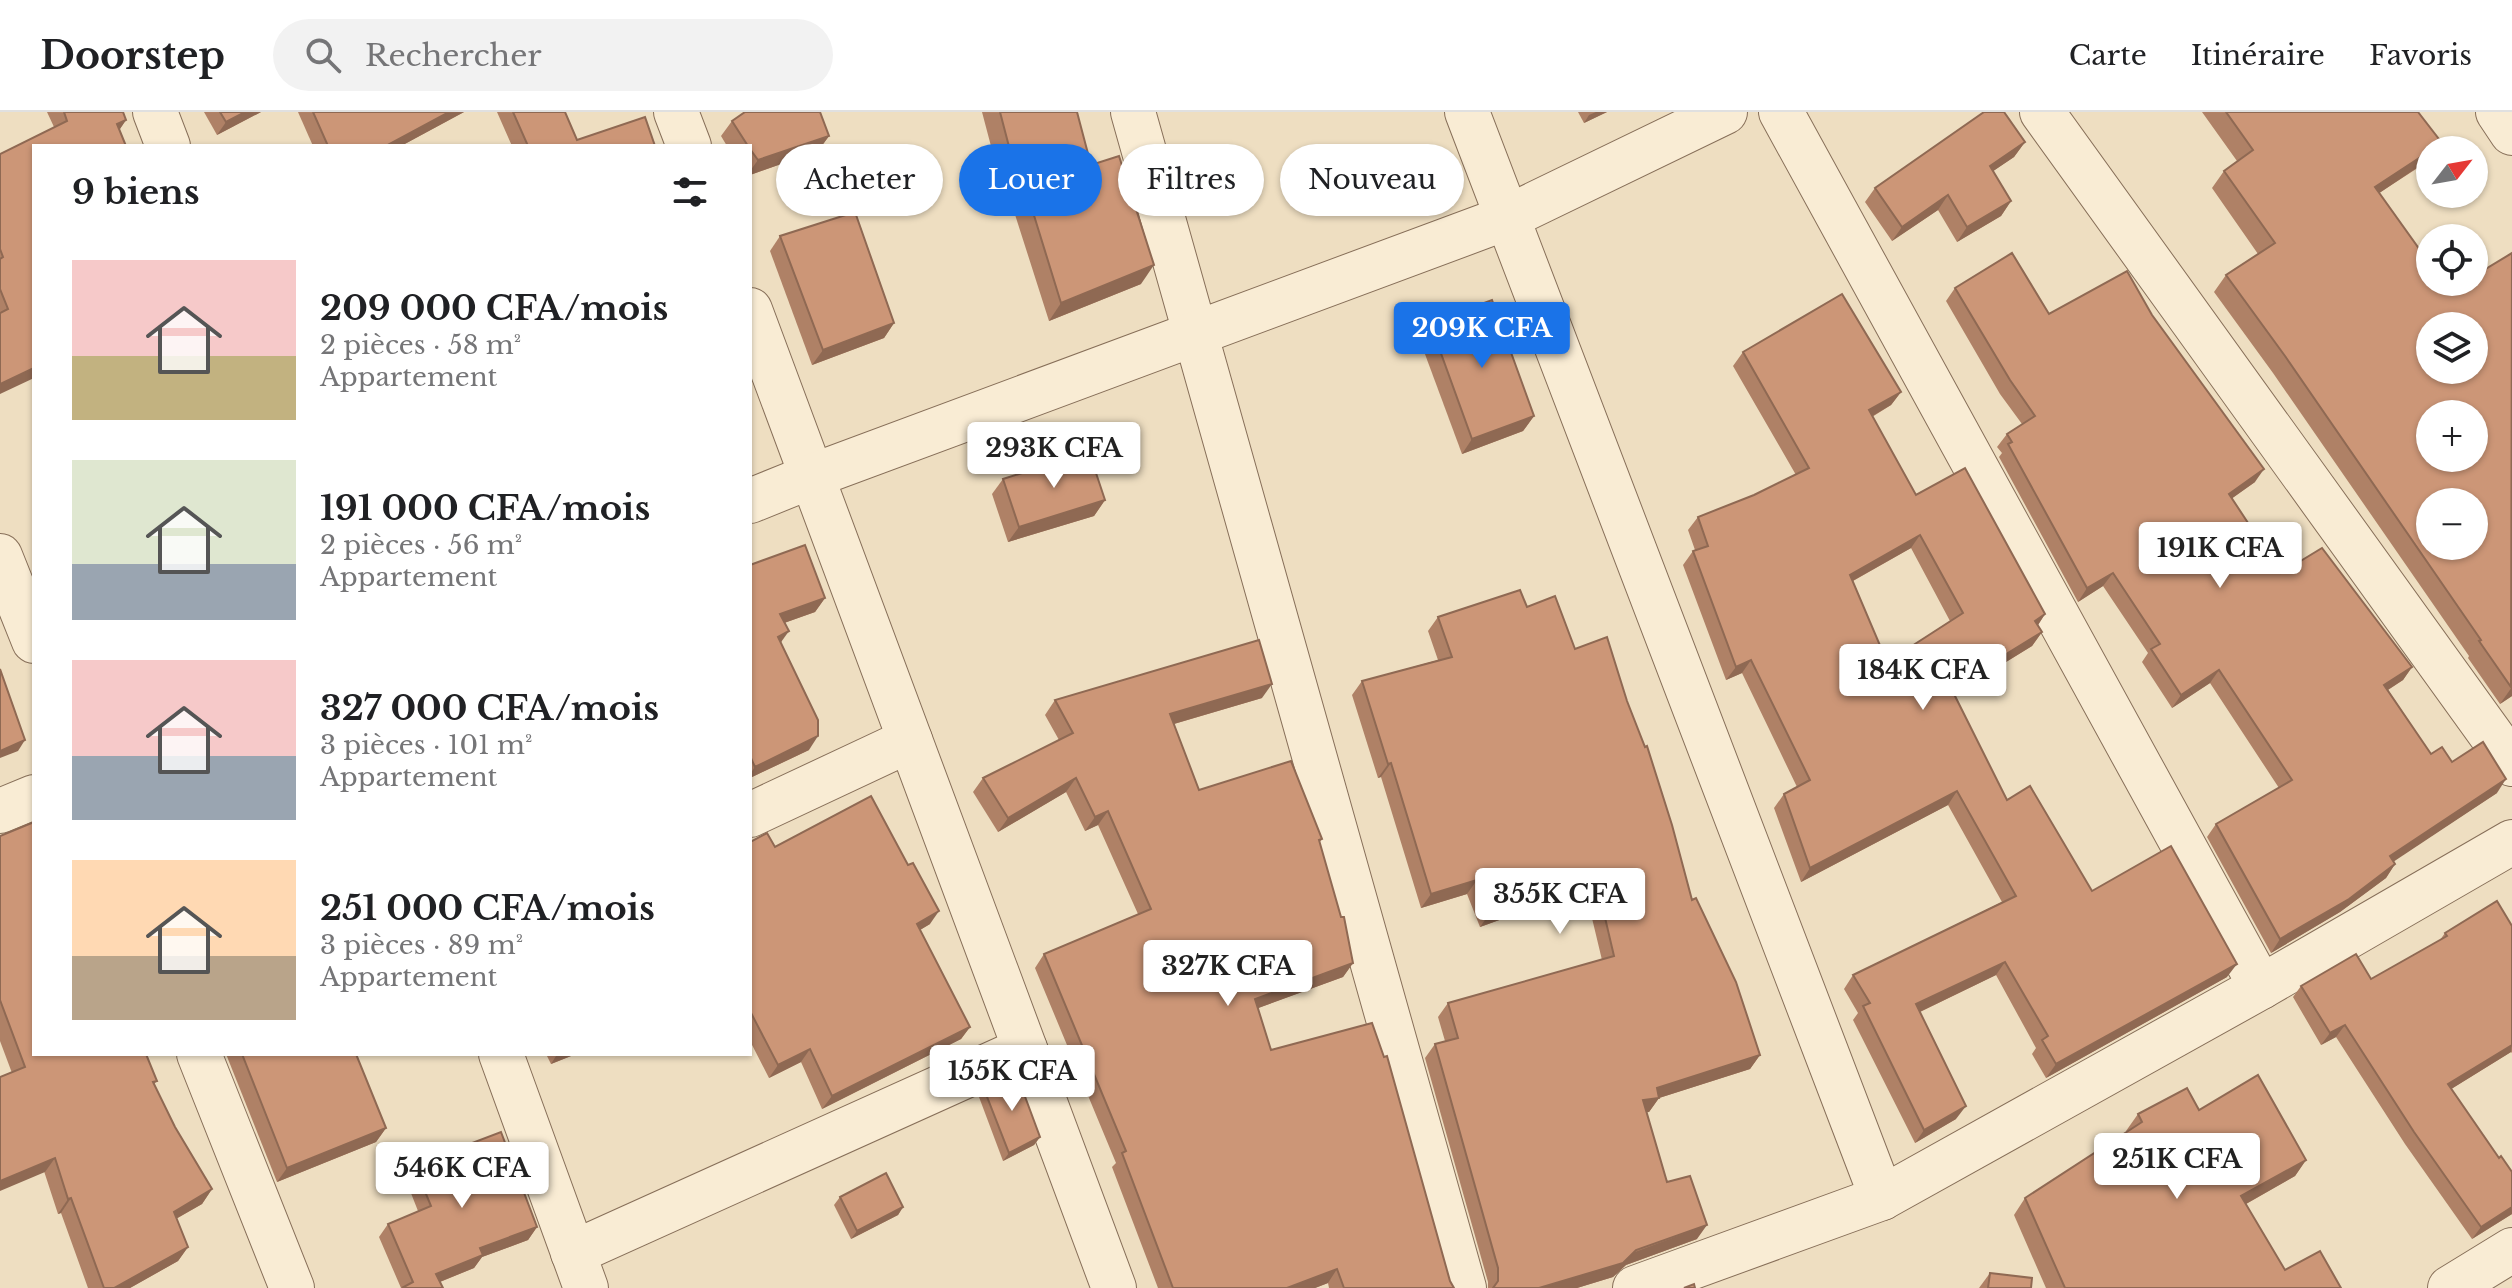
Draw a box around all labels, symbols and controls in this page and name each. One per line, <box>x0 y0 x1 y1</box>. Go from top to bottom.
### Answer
search box <box>273 19 833 91</box>
text: Doorstep <box>40 32 225 79</box>
icon: search <box>301 33 345 77</box>
text: Rechercher <box>365 37 542 74</box>
text: Carte <box>2069 38 2147 73</box>
text: Itinéraire <box>2191 38 2325 73</box>
text: Favoris <box>2369 38 2472 73</box>
north arrow <box>2416 136 2488 208</box>
map controls <box>2416 136 2488 560</box>
chip: Acheter <box>776 144 943 216</box>
chip: Louer <box>959 144 1102 216</box>
chip: Filtres <box>1118 144 1264 216</box>
chip: Nouveau <box>1280 144 1464 216</box>
icon: filters <box>668 170 712 214</box>
text: 9 biens <box>72 171 200 213</box>
button: locate <box>2416 224 2488 296</box>
text: 209 000 CFA/mois <box>320 287 668 329</box>
icon: home <box>136 292 232 388</box>
pin: 209K CFA <box>1399 302 1565 370</box>
text: 209K CFA <box>1412 312 1552 344</box>
button: layers <box>2416 312 2488 384</box>
text: 2 pièces · 58 m² <box>320 329 521 361</box>
text: Appartement <box>320 361 497 393</box>
button: + <box>2416 400 2488 472</box>
pin: 293K CFA <box>971 422 1137 490</box>
text: 293K CFA <box>985 432 1123 464</box>
text: 191 000 CFA/mois <box>320 487 650 529</box>
button: − <box>2416 488 2488 560</box>
icon: home <box>136 492 232 588</box>
pin: 191K CFA <box>2137 522 2303 590</box>
text: 2 pièces · 56 m² <box>320 529 522 561</box>
text: 191K CFA <box>2157 532 2283 564</box>
text: Appartement <box>320 561 497 593</box>
pin: 184K CFA <box>1840 644 2006 712</box>
text: 184K CFA <box>1857 654 1989 686</box>
text: 327 000 CFA/mois <box>320 687 659 729</box>
icon: home <box>136 692 232 788</box>
text: 3 pièces · 101 m² <box>320 729 532 761</box>
text: Appartement <box>320 761 497 793</box>
pin: 355K CFA <box>1477 868 1643 936</box>
text: 355K CFA <box>1493 878 1627 910</box>
text: 251 000 CFA/mois <box>320 887 655 929</box>
icon: home <box>136 892 232 988</box>
text: 3 pièces · 89 m² <box>320 929 523 961</box>
pin: 327K CFA <box>1145 940 1311 1008</box>
text: 327K CFA <box>1161 950 1295 982</box>
text: Appartement <box>320 961 497 993</box>
pin: 155K CFA <box>929 1045 1095 1113</box>
text: 155K CFA <box>948 1055 1076 1087</box>
pin: 251K CFA <box>2094 1133 2260 1201</box>
pin: 546K CFA <box>379 1142 545 1210</box>
text: 251K CFA <box>2112 1143 2242 1175</box>
text: 546K CFA <box>394 1152 530 1184</box>

